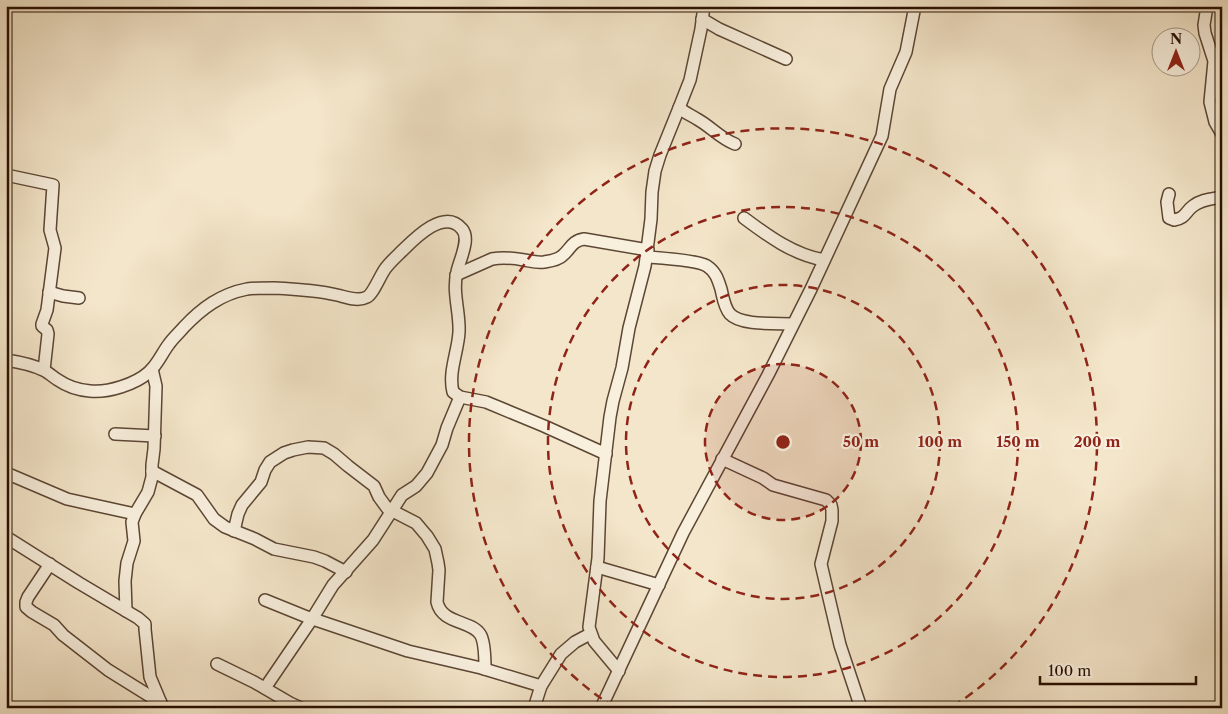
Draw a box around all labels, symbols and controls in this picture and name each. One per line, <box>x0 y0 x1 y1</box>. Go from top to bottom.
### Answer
north arrow <box>1150 28 1200 78</box>
text: N <box>1170 30 1182 48</box>
text: 50 m <box>843 432 879 451</box>
text: 100 m <box>918 432 962 451</box>
text: 150 m <box>996 432 1040 451</box>
text: 200 m <box>1074 432 1120 451</box>
centre of rings <box>774 433 792 451</box>
scale bar <box>1040 654 1197 686</box>
text: 100 m <box>1048 661 1091 680</box>

